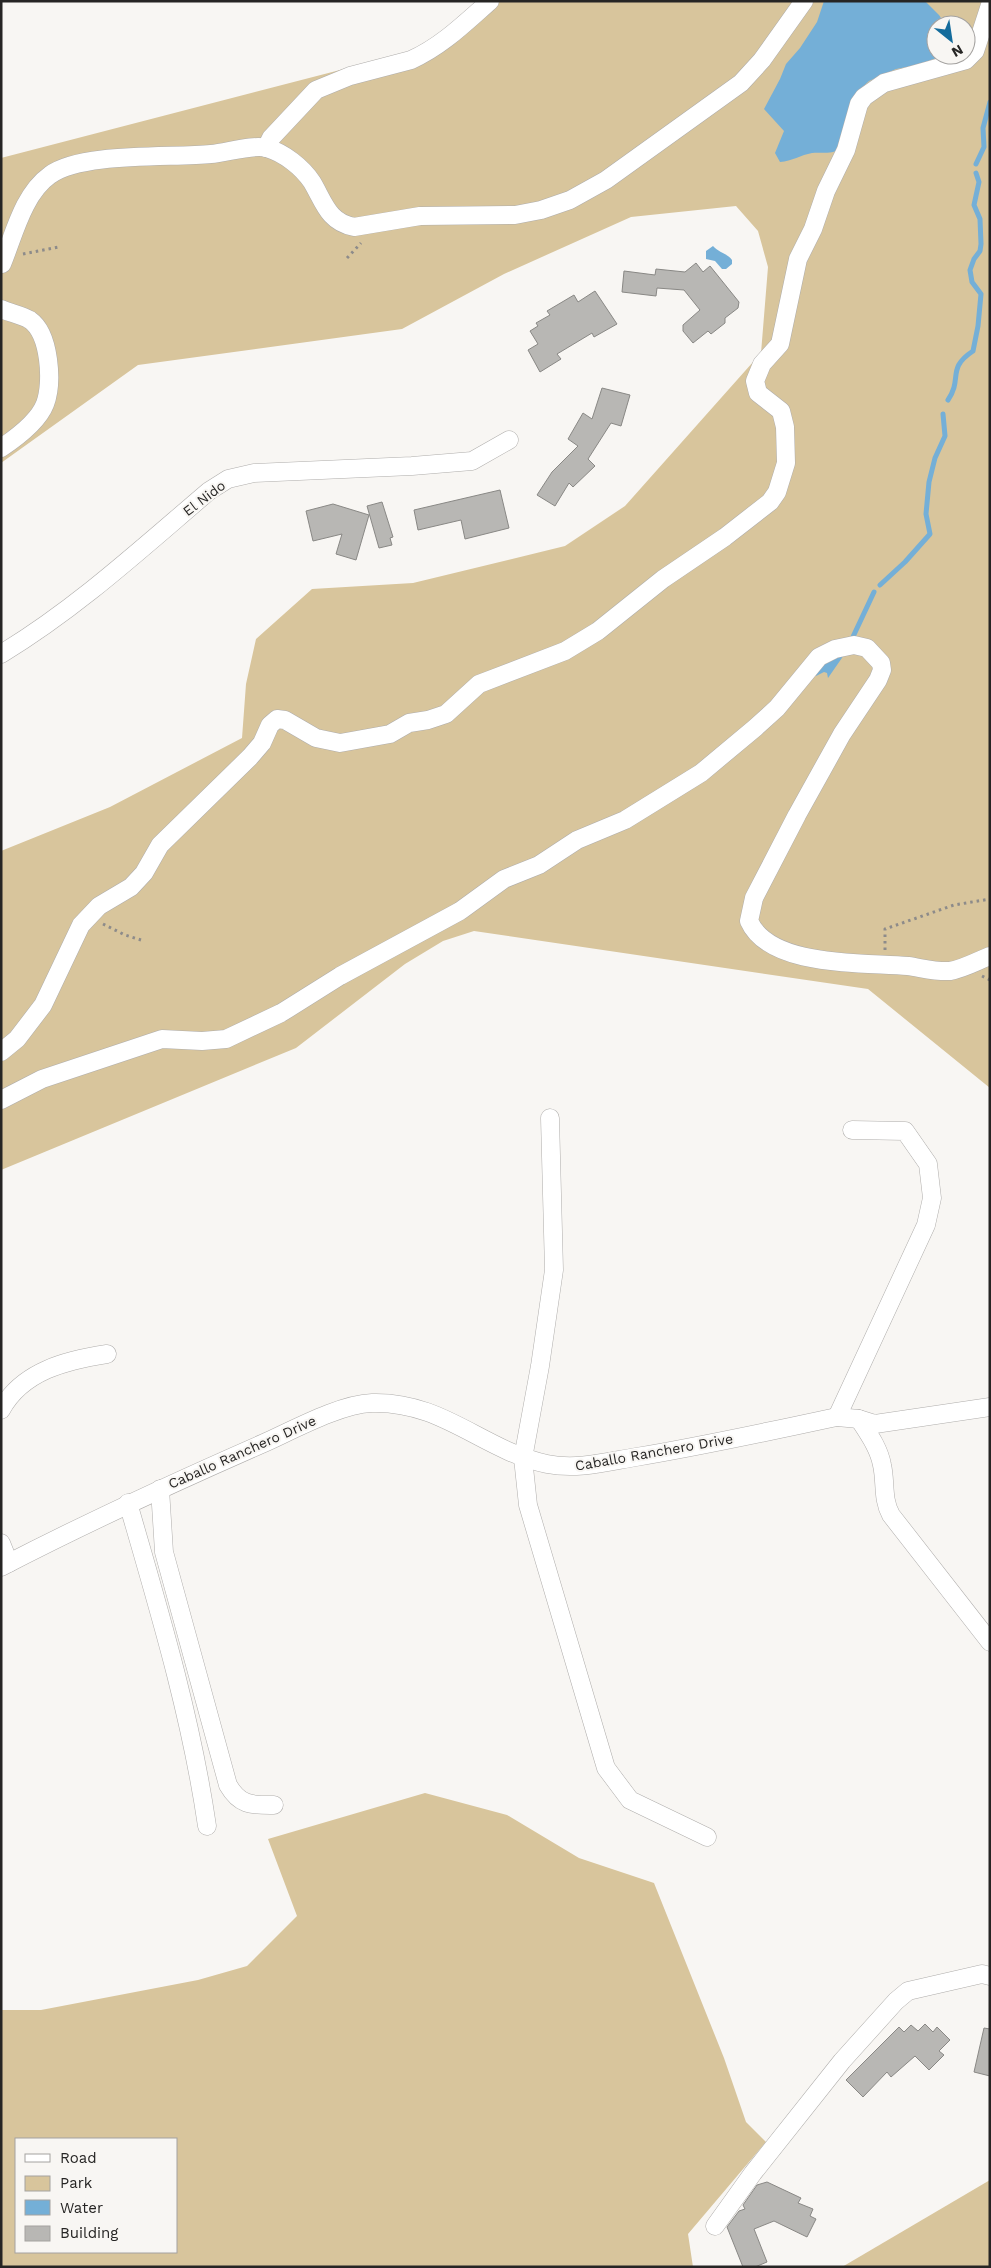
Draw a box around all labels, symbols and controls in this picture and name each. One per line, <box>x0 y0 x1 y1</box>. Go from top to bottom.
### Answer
north arrow <box>926 15 976 65</box>
text: N <box>949 42 966 61</box>
street label: El Nido <box>180 477 228 519</box>
street label: Caballo Ranchero Drive <box>166 1412 318 1492</box>
street label: Caballo Ranchero Drive <box>574 1430 734 1474</box>
legend <box>15 2138 178 2253</box>
text: Road <box>60 2149 97 2167</box>
text: Park <box>60 2174 93 2192</box>
text: Water <box>60 2199 103 2217</box>
text: Building <box>60 2224 118 2242</box>

